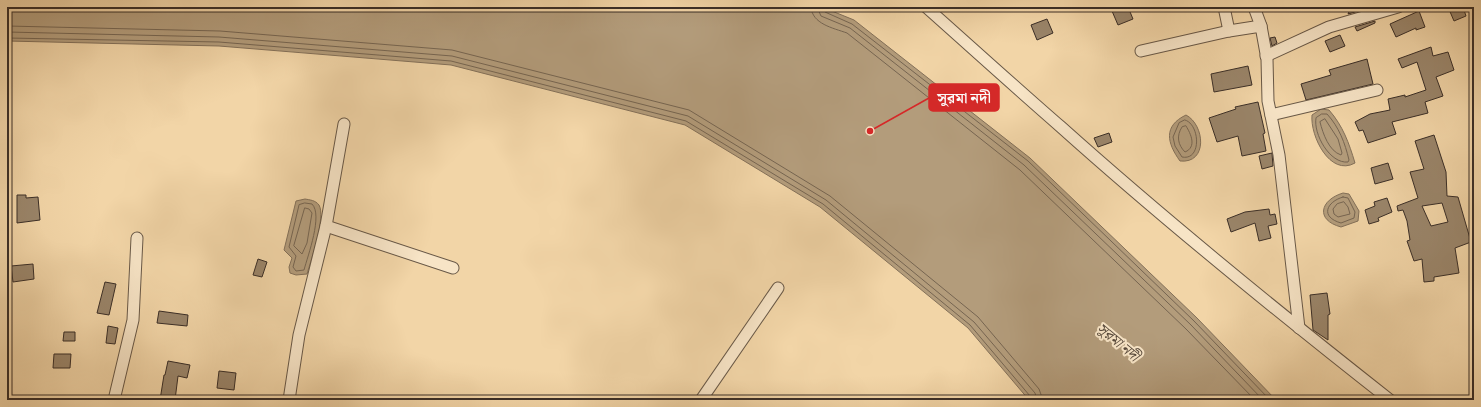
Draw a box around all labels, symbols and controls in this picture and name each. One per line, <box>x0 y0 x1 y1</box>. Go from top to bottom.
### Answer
callout: সুরমা নদী <box>929 84 999 111</box>
text: সুরমা নদী <box>936 89 991 107</box>
water label: সুরমা নদী <box>1093 319 1144 366</box>

